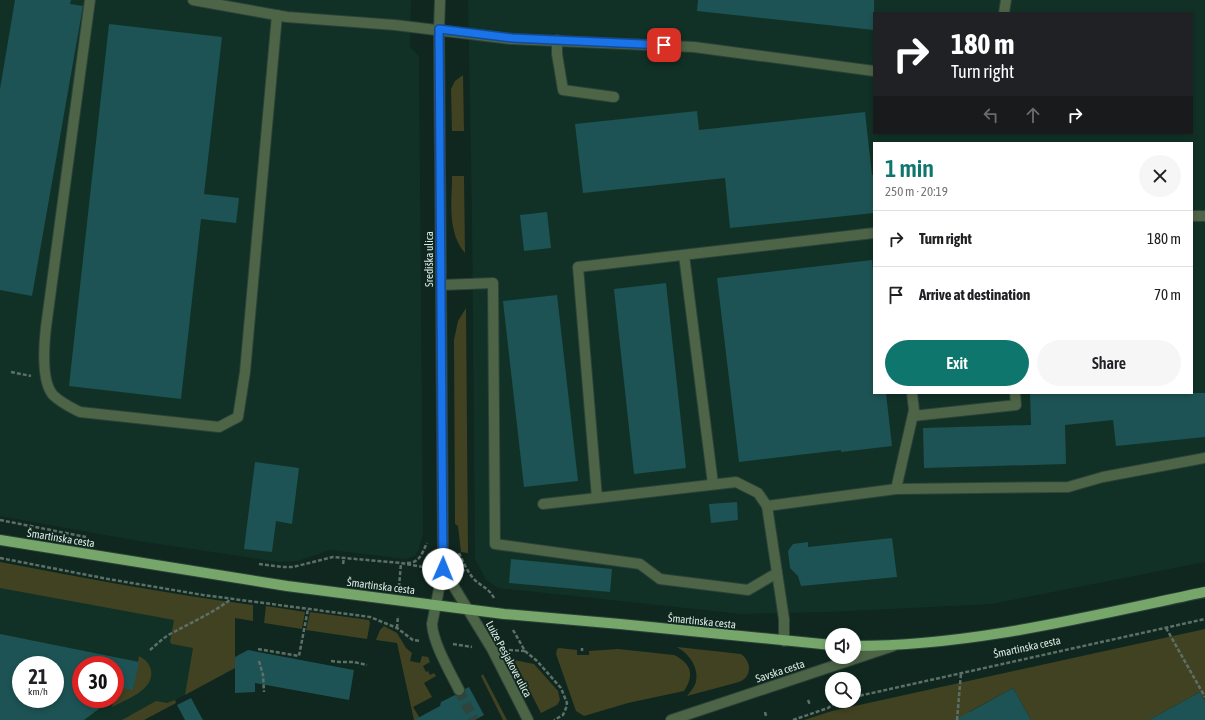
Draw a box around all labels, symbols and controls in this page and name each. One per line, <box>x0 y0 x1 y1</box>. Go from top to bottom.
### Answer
pin <box>647 28 681 62</box>
icon: right <box>885 28 937 80</box>
text: 180 m <box>951 28 1014 60</box>
icon: arrive <box>653 34 675 56</box>
text: Turn right <box>951 61 1014 82</box>
icon: left <box>980 104 1002 126</box>
icon: ahead <box>1022 104 1044 126</box>
icon: right <box>1064 104 1086 126</box>
text: 1 min <box>885 155 934 182</box>
button: close <box>1139 155 1181 197</box>
text: 250 m · 20:19 <box>885 184 948 199</box>
icon: right <box>885 228 907 250</box>
text: Turn right <box>919 230 972 247</box>
text: 180 m <box>1147 230 1181 247</box>
street label: Središka ulica <box>423 231 435 287</box>
icon: arrive <box>885 284 907 306</box>
text: Arrive at destination <box>919 286 1030 303</box>
text: 70 m <box>1154 286 1181 303</box>
button: Exit <box>885 340 1029 386</box>
button: Share <box>1037 340 1181 386</box>
street label: Šmartinska cesta <box>26 527 96 549</box>
position arrow <box>422 548 464 590</box>
street label: Šmartinska cesta <box>346 576 416 596</box>
street label: Šmartinska cesta <box>667 611 737 631</box>
street label: Luize Pesjakove ulica <box>484 619 534 699</box>
map controls <box>825 628 861 708</box>
button: sound <box>825 628 861 664</box>
street label: Šmartinska cesta <box>992 634 1062 660</box>
speed limit sign: 30 <box>72 656 124 708</box>
street label: Savska cesta <box>754 657 806 685</box>
text: 21 <box>29 665 47 688</box>
button: search <box>825 672 861 708</box>
text: km/h <box>28 686 48 697</box>

